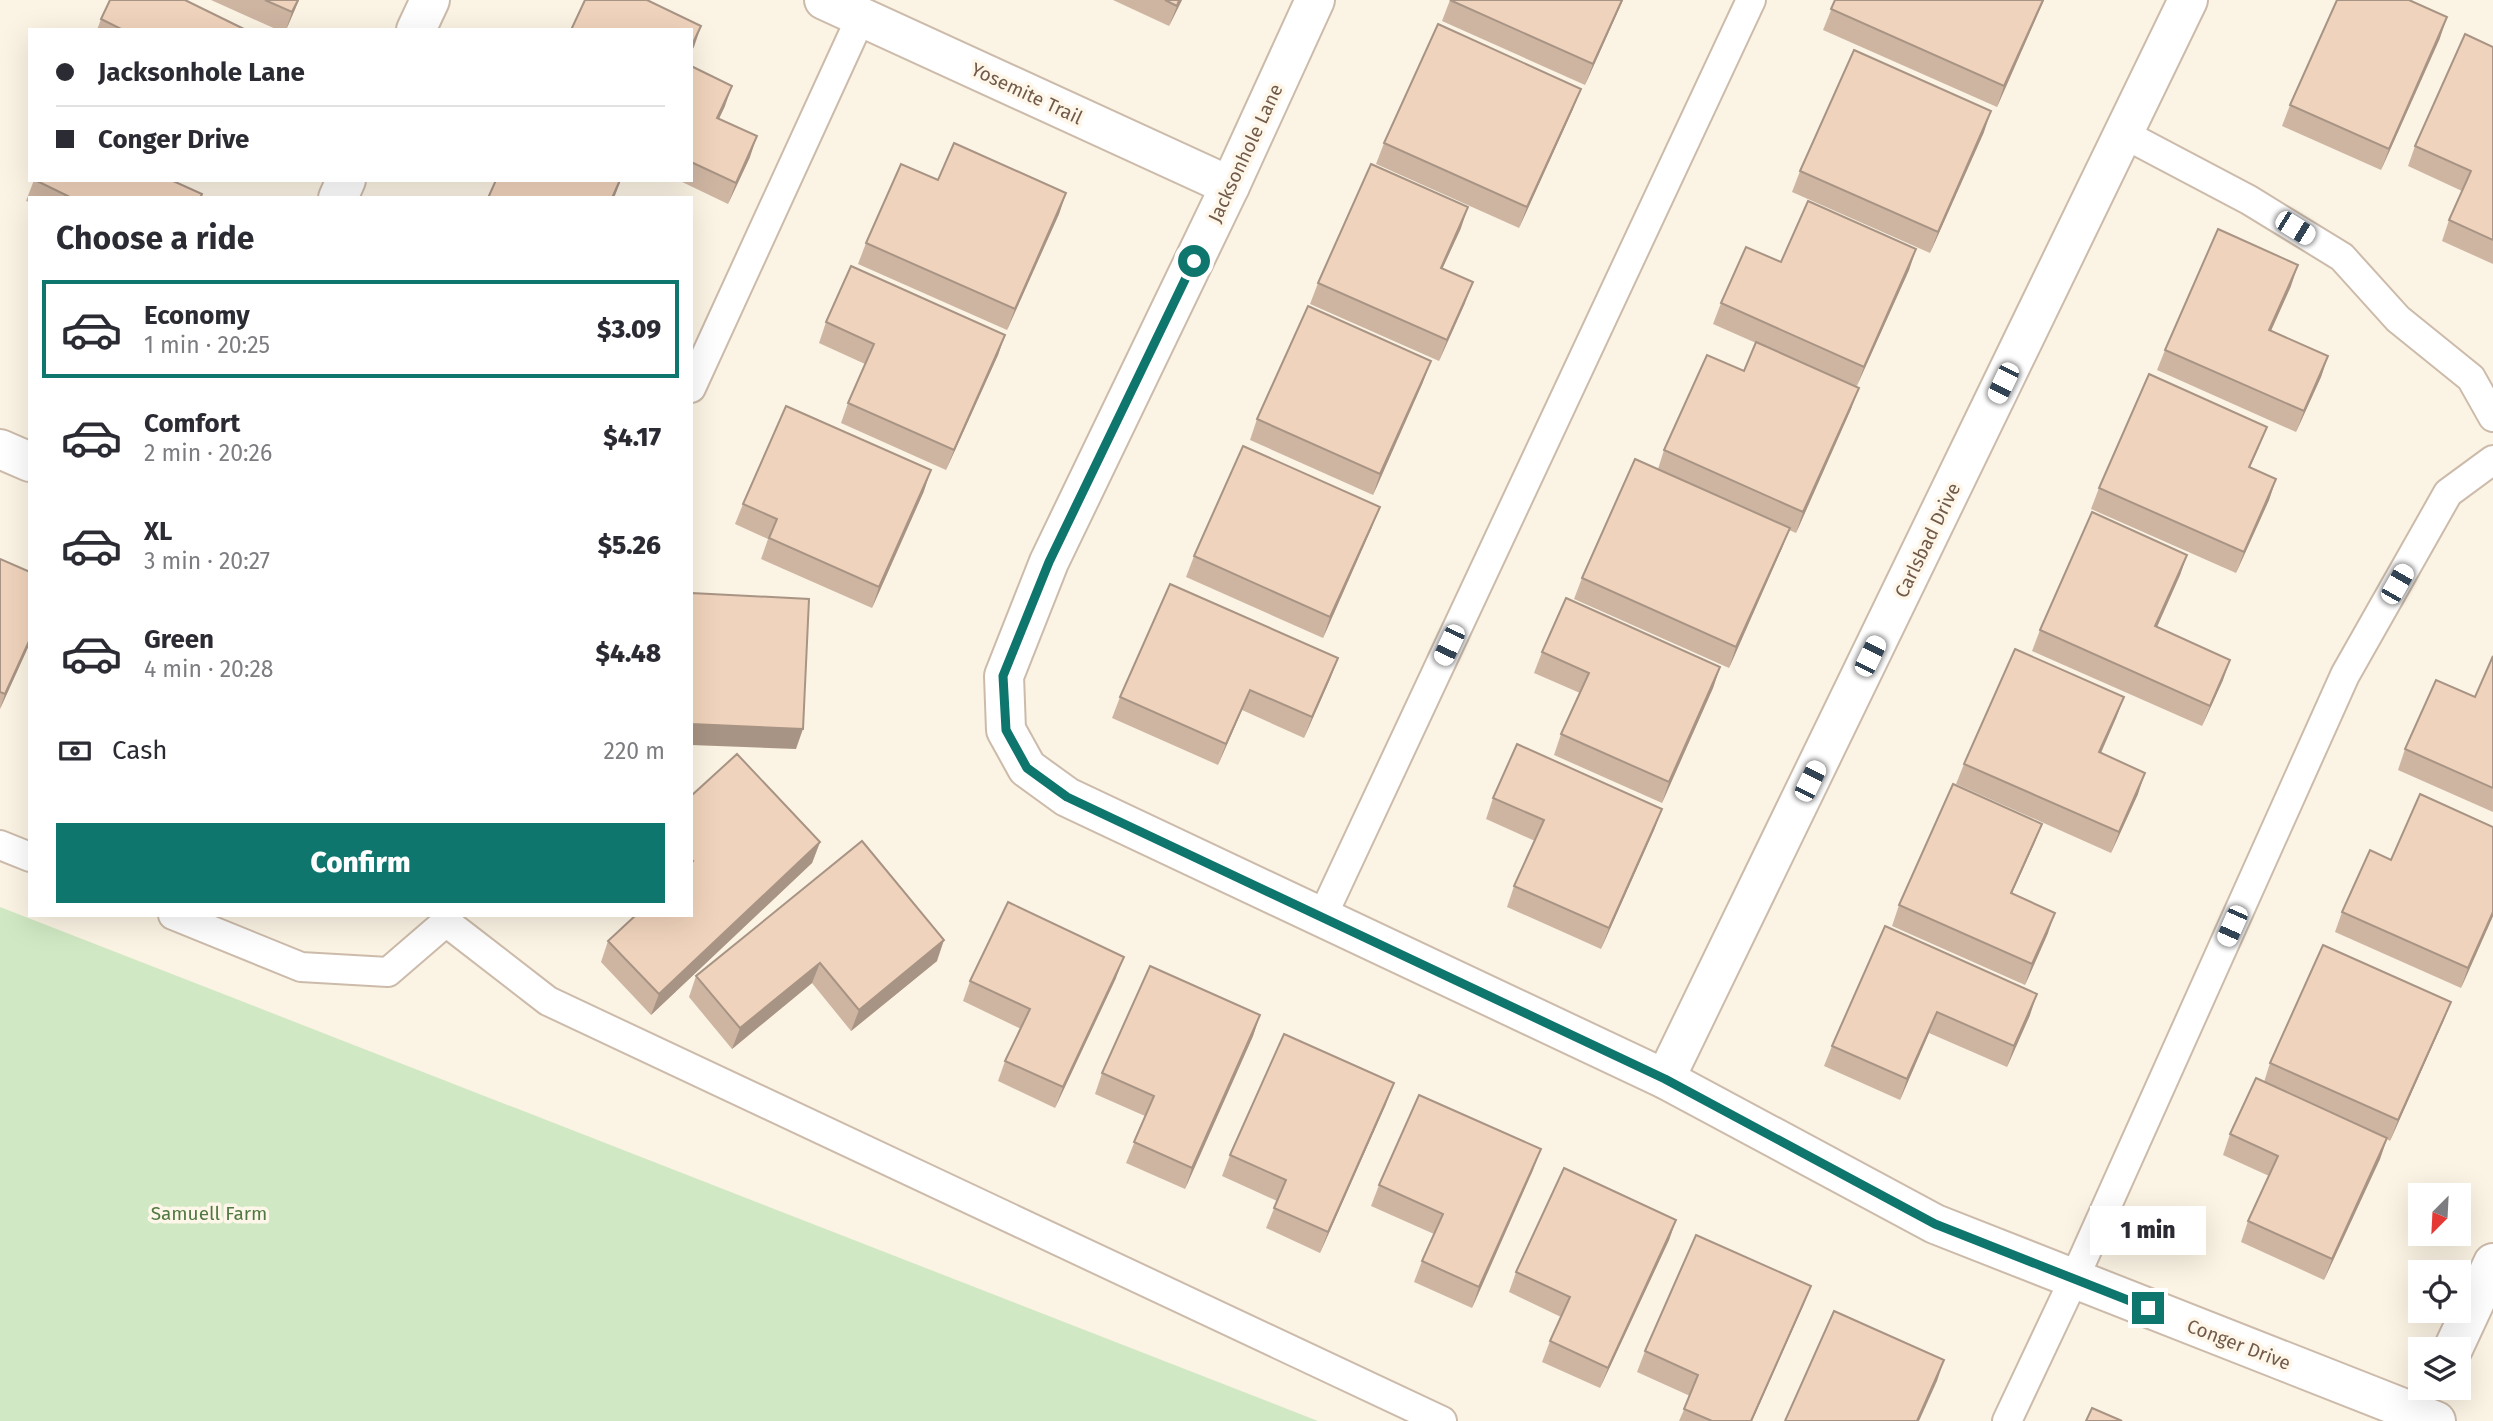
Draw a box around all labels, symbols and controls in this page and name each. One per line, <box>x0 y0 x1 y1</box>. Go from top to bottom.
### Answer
text: Jacksonhole Lane <box>98 57 305 88</box>
street label: Yosemite Trail <box>967 58 1087 130</box>
street label: Jacksonhole Lane <box>1203 80 1288 226</box>
text: Conger Drive <box>98 124 249 155</box>
car <box>2272 208 2319 248</box>
text: Choose a ride <box>56 219 254 257</box>
route start <box>1178 245 1210 277</box>
icon: car <box>60 298 123 361</box>
text: Economy <box>144 300 250 331</box>
text: $3.09 <box>597 314 661 345</box>
text: 1 min · 20:25 <box>144 331 270 359</box>
car <box>1985 360 2022 406</box>
icon: car <box>60 406 123 469</box>
text: Comfort <box>144 408 240 439</box>
text: $4.17 <box>603 422 661 453</box>
text: 2 min · 20:26 <box>144 439 272 467</box>
street label: Carlsbad Drive <box>1890 479 1965 601</box>
icon: car <box>60 514 123 577</box>
text: XL <box>144 516 172 547</box>
text: $5.26 <box>598 530 661 561</box>
text: 3 min · 20:27 <box>144 547 270 575</box>
car <box>2378 561 2417 607</box>
icon: car <box>60 622 123 685</box>
car <box>1431 622 1468 668</box>
text: Green <box>144 624 214 655</box>
car <box>1852 633 1889 679</box>
text: $4.48 <box>596 638 661 669</box>
text: 4 min · 20:28 <box>144 655 274 683</box>
icon: cash <box>56 732 94 770</box>
text: Cash <box>112 735 168 766</box>
text: 220 m <box>604 737 665 765</box>
car <box>1792 758 1829 804</box>
button: Confirm <box>56 823 665 903</box>
car <box>2214 903 2251 949</box>
north arrow <box>2408 1183 2471 1246</box>
map controls <box>2408 1183 2471 1400</box>
park label: Samuell Farm <box>151 1202 267 1225</box>
callout: 1 min <box>2090 1206 2206 1256</box>
text: 1 min <box>2120 1216 2176 1244</box>
button: locate <box>2408 1260 2471 1323</box>
route end <box>2132 1292 2164 1324</box>
street label: Conger Drive <box>2184 1314 2294 1375</box>
button: layers <box>2408 1337 2471 1400</box>

